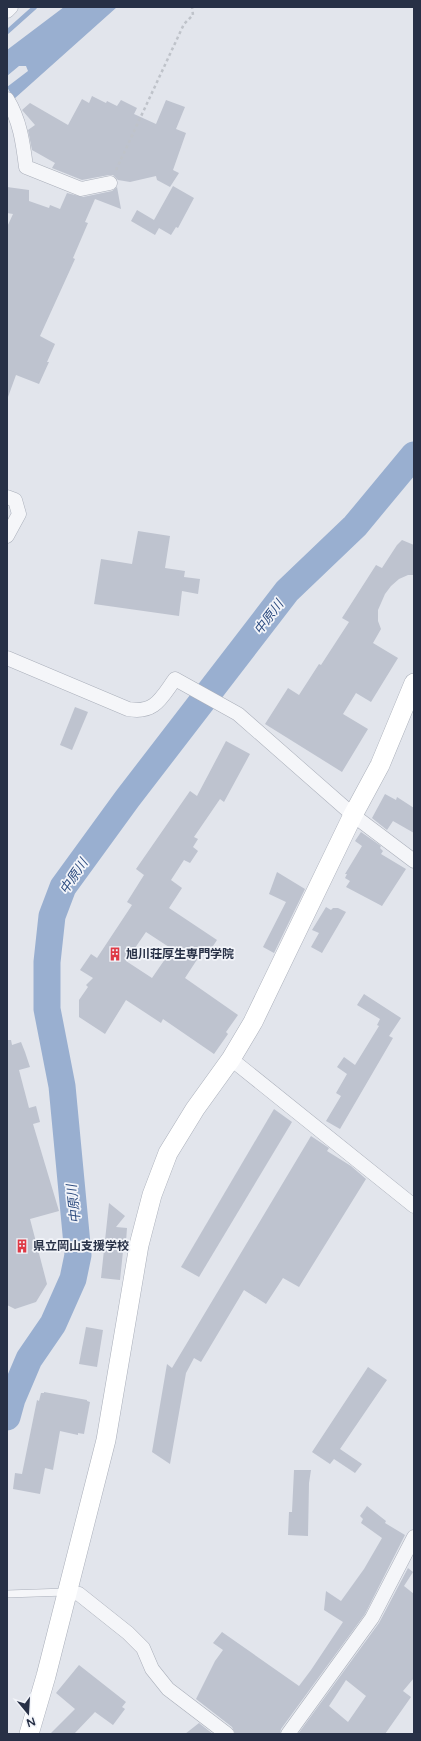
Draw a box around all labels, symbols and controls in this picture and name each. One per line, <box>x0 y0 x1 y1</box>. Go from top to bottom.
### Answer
water label: 中原川 <box>251 596 288 638</box>
water label: 中原川 <box>56 854 92 897</box>
building icon: 旭川荘厚生専門学院 <box>107 946 123 962</box>
place label: 旭川荘厚生専門学院 <box>126 947 234 961</box>
water label: 中原川 <box>64 1182 84 1224</box>
building icon: 県立岡山支援学校 <box>14 1238 30 1254</box>
place label: 県立岡山支援学校 <box>33 1239 129 1253</box>
north arrow <box>8 1693 48 1733</box>
text: N <box>25 1714 37 1730</box>

